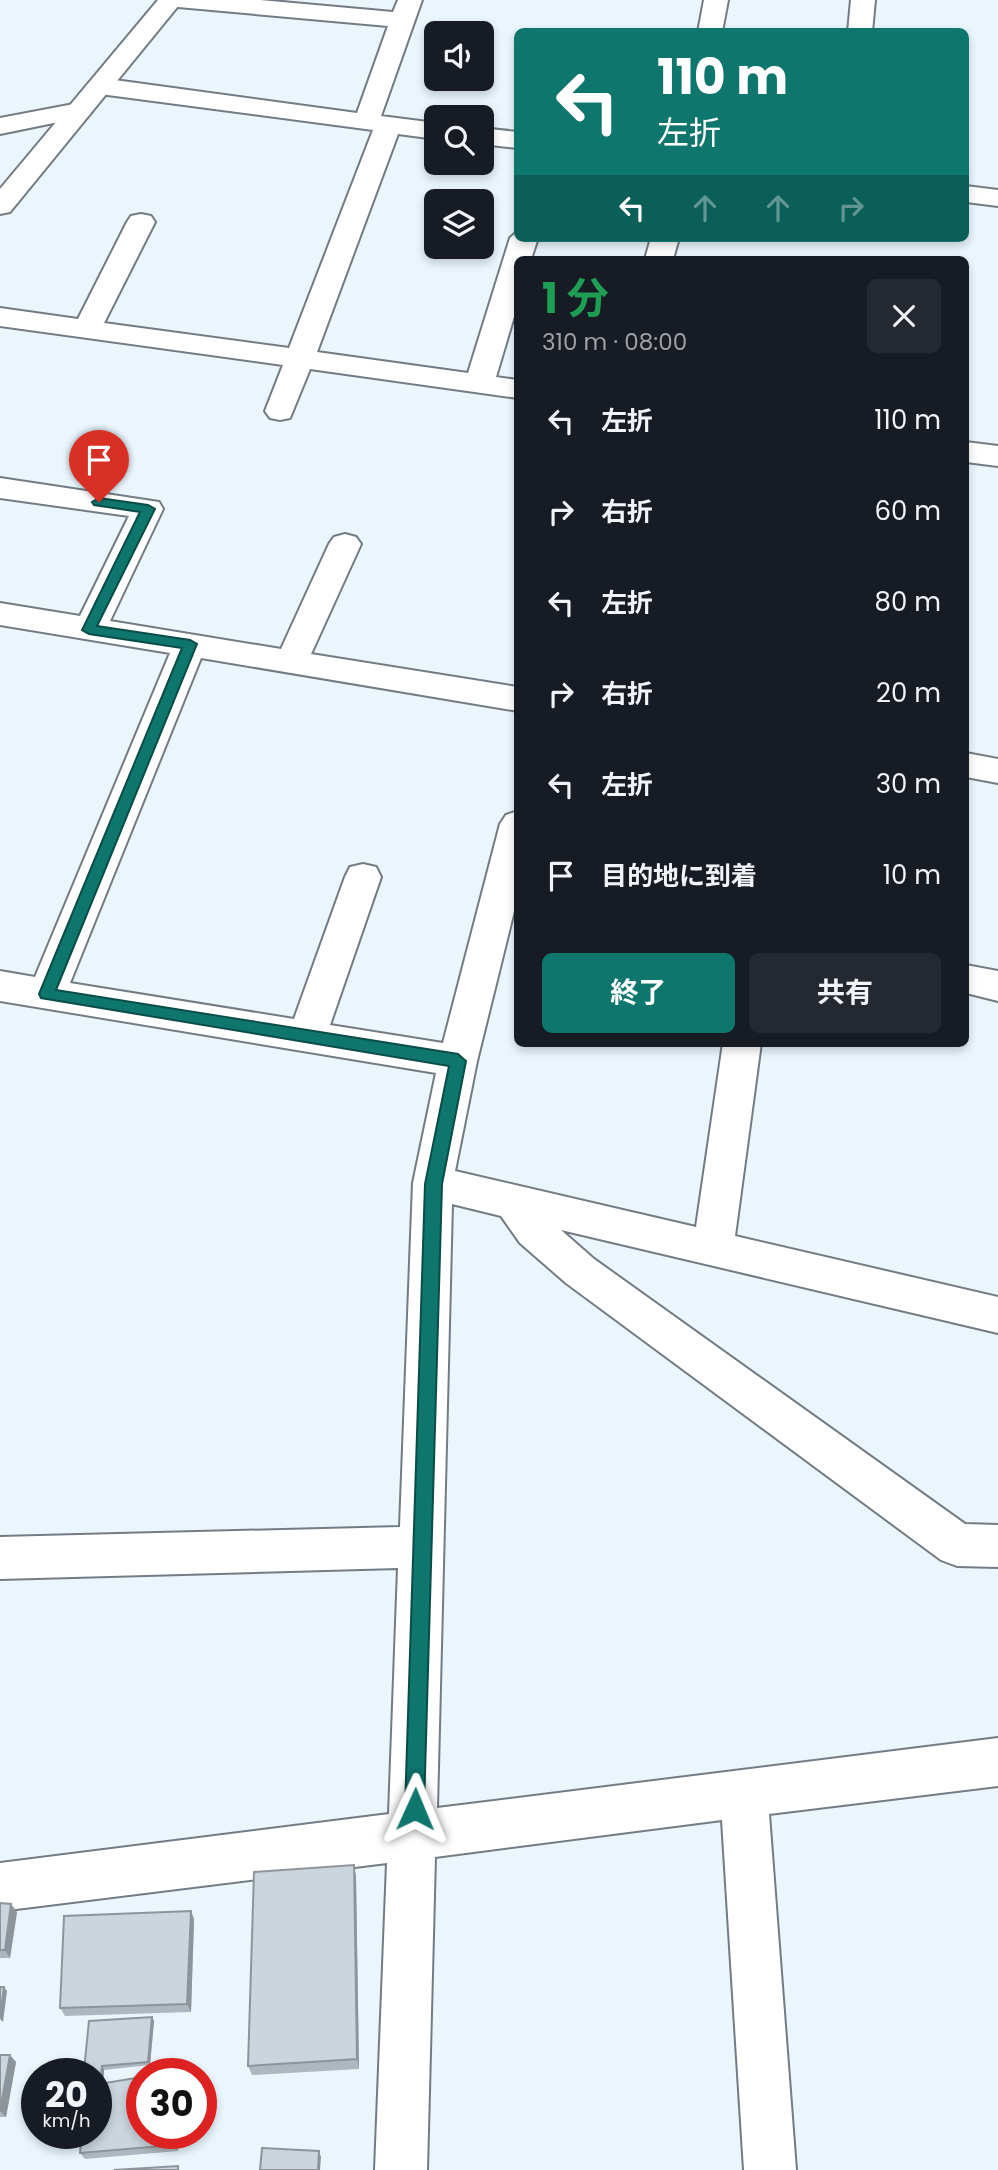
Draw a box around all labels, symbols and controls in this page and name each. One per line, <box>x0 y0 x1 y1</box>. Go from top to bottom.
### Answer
map controls <box>424 21 494 259</box>
button: sound <box>424 21 494 91</box>
text: 110 m <box>657 43 788 111</box>
icon: left <box>542 56 633 147</box>
button: search <box>424 105 494 175</box>
text: 左折 <box>657 110 721 155</box>
button: layers <box>424 189 494 259</box>
icon: left <box>613 189 651 227</box>
icon: ahead <box>686 189 724 227</box>
icon: ahead <box>759 189 797 227</box>
icon: right <box>832 189 870 227</box>
text: 1 分 <box>542 269 609 328</box>
button: close <box>867 279 941 353</box>
text: 310 m · 08:00 <box>542 326 687 358</box>
icon: left <box>542 402 580 440</box>
text: 110 m <box>874 402 941 438</box>
text: 左折 <box>601 403 653 439</box>
pin <box>69 430 129 502</box>
icon: arrive <box>80 441 118 479</box>
icon: right <box>542 493 580 531</box>
text: 60 m <box>874 493 941 529</box>
text: 右折 <box>601 494 653 530</box>
icon: left <box>542 584 580 622</box>
text: 80 m <box>875 584 941 620</box>
text: 左折 <box>601 585 653 621</box>
icon: right <box>542 675 580 713</box>
text: 20 m <box>876 675 941 711</box>
text: 右折 <box>601 676 653 712</box>
icon: left <box>542 766 580 804</box>
text: 30 m <box>876 766 941 802</box>
text: 左折 <box>601 767 653 803</box>
icon: arrive <box>542 857 580 895</box>
text: 10 m <box>883 857 941 893</box>
text: 目的地に到着 <box>601 858 757 894</box>
button: 終了 <box>542 953 735 1033</box>
button: 共有 <box>749 953 941 1033</box>
position arrow <box>378 1772 452 1846</box>
speed limit sign: 30 <box>126 2058 217 2149</box>
text: 20 <box>45 2070 88 2119</box>
text: km/h <box>43 2108 90 2133</box>

